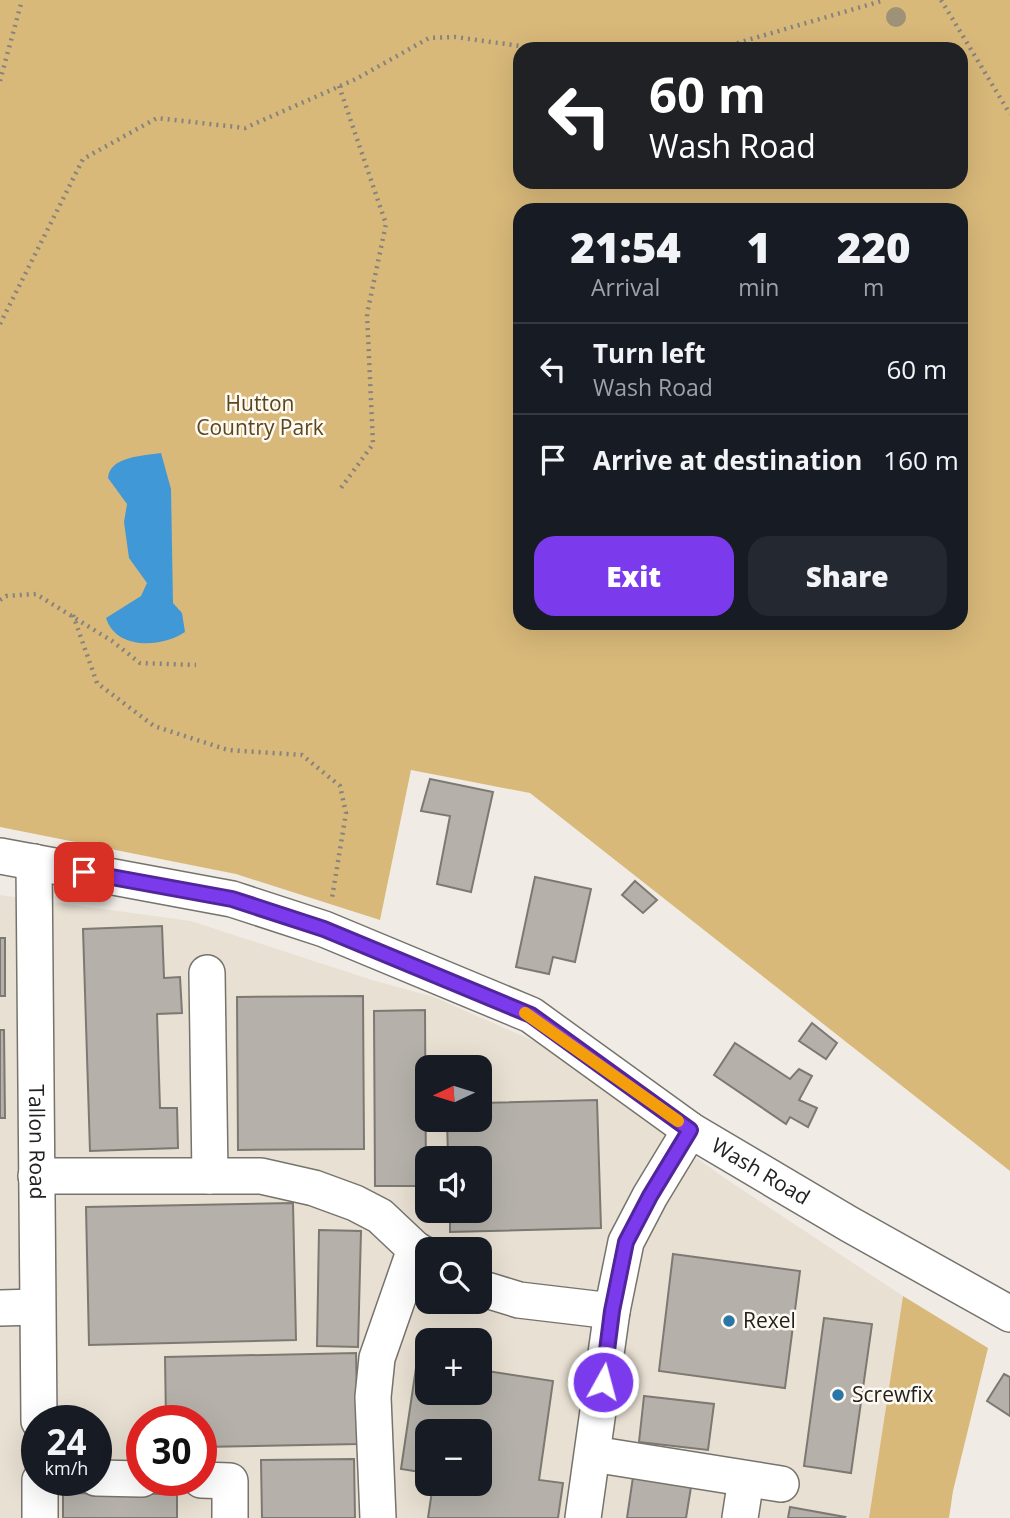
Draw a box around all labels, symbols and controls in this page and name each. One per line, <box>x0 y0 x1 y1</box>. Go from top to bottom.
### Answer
text: 60 m <box>649 61 766 127</box>
icon: left <box>534 70 625 161</box>
text: Wash Road <box>649 124 816 167</box>
text: 21:54 <box>570 218 681 275</box>
text: 1 <box>747 218 771 275</box>
text: 220 <box>837 218 911 275</box>
text: Arrival <box>591 271 660 303</box>
text: min <box>738 271 779 303</box>
text: m <box>863 271 884 303</box>
text: Turn left <box>593 335 705 371</box>
icon: left <box>534 350 572 388</box>
text: 60 m <box>886 351 947 387</box>
text: Wash Road <box>593 371 713 403</box>
park label: Hutton Country Park <box>196 389 324 441</box>
icon: arrive <box>534 441 572 479</box>
text: Arrive at destination <box>593 442 862 478</box>
text: 160 m <box>883 442 959 478</box>
button: Exit <box>534 536 734 616</box>
button: Share <box>748 536 947 616</box>
pin <box>54 842 114 902</box>
icon: arrive <box>65 853 103 891</box>
north arrow <box>415 1055 492 1132</box>
map controls <box>415 1055 492 1496</box>
street label: Tallon Road <box>23 1084 52 1200</box>
street label: Wash Road <box>707 1131 815 1211</box>
button: sound <box>415 1146 492 1223</box>
button: search <box>415 1237 492 1314</box>
place label: Rexel <box>743 1306 796 1334</box>
marker: Rexel <box>721 1313 737 1329</box>
button: + <box>415 1328 492 1405</box>
position arrow <box>566 1345 640 1419</box>
place label: Screwfix <box>852 1380 934 1408</box>
marker: Screwfix <box>830 1387 846 1403</box>
speed limit sign: 30 <box>126 1405 217 1496</box>
text: 24 <box>46 1418 87 1465</box>
button: − <box>415 1419 492 1496</box>
text: km/h <box>45 1456 88 1480</box>

